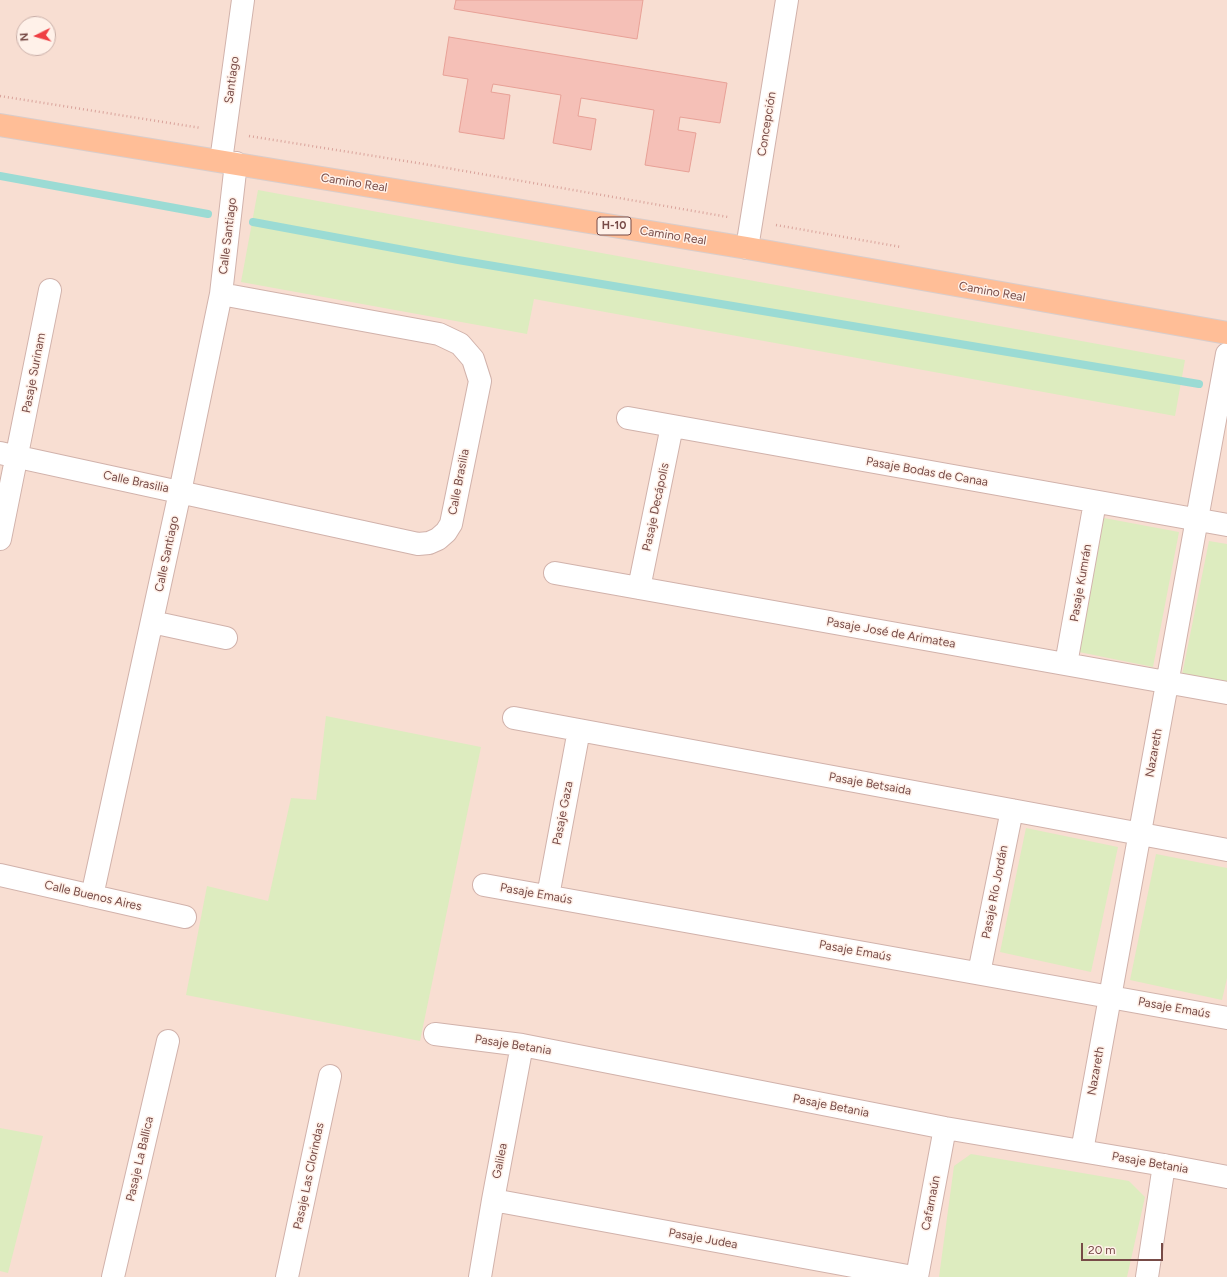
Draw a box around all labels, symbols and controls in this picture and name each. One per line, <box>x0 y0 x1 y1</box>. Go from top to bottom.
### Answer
north arrow <box>16 16 56 56</box>
text: N <box>18 32 31 42</box>
street label: Santiago <box>222 55 242 105</box>
street label: Concepción <box>755 91 779 157</box>
street label: Camino Real <box>320 171 388 195</box>
street label: Calle Santiago <box>216 197 240 275</box>
road number: H-10 <box>597 217 631 235</box>
street label: Camino Real <box>639 224 707 248</box>
street label: Camino Real <box>958 279 1026 305</box>
street label: Pasaje Surinam <box>19 332 49 414</box>
street label: Calle Brasilia <box>446 448 472 516</box>
street label: Pasaje Bodas de Canaa <box>865 454 989 490</box>
street label: Pasaje Decápolis <box>640 462 672 552</box>
street label: Calle Brasilia <box>102 468 170 496</box>
street label: Calle Santiago <box>152 515 182 593</box>
street label: Pasaje Kumrán <box>1067 543 1095 623</box>
street label: Pasaje José de Arimatea <box>825 615 957 651</box>
street label: Nazareth <box>1143 727 1165 779</box>
street label: Pasaje Betsaida <box>828 770 912 798</box>
street label: Pasaje Gaza <box>550 780 576 846</box>
street label: Pasaje Río Jordán <box>979 844 1011 940</box>
street label: Calle Buenos Aires <box>43 878 143 914</box>
street label: Pasaje Emaús <box>499 881 573 907</box>
street label: Pasaje Emaús <box>818 938 892 964</box>
street label: Pasaje Emaús <box>1137 995 1211 1021</box>
street label: Pasaje Betania <box>474 1032 552 1058</box>
street label: Nazareth <box>1085 1045 1107 1097</box>
street label: Pasaje Betania <box>792 1092 870 1120</box>
street label: Pasaje La Ballica <box>123 1115 157 1203</box>
street label: Pasaje Las Clorindas <box>291 1121 327 1231</box>
street label: Galilea <box>490 1142 510 1180</box>
street label: Pasaje Betania <box>1111 1149 1189 1177</box>
street label: Cafarnaún <box>919 1174 943 1232</box>
street label: Pasaje Judea <box>667 1226 739 1252</box>
scale bar <box>1083 1235 1165 1261</box>
text: 20 m <box>1088 1243 1116 1257</box>

